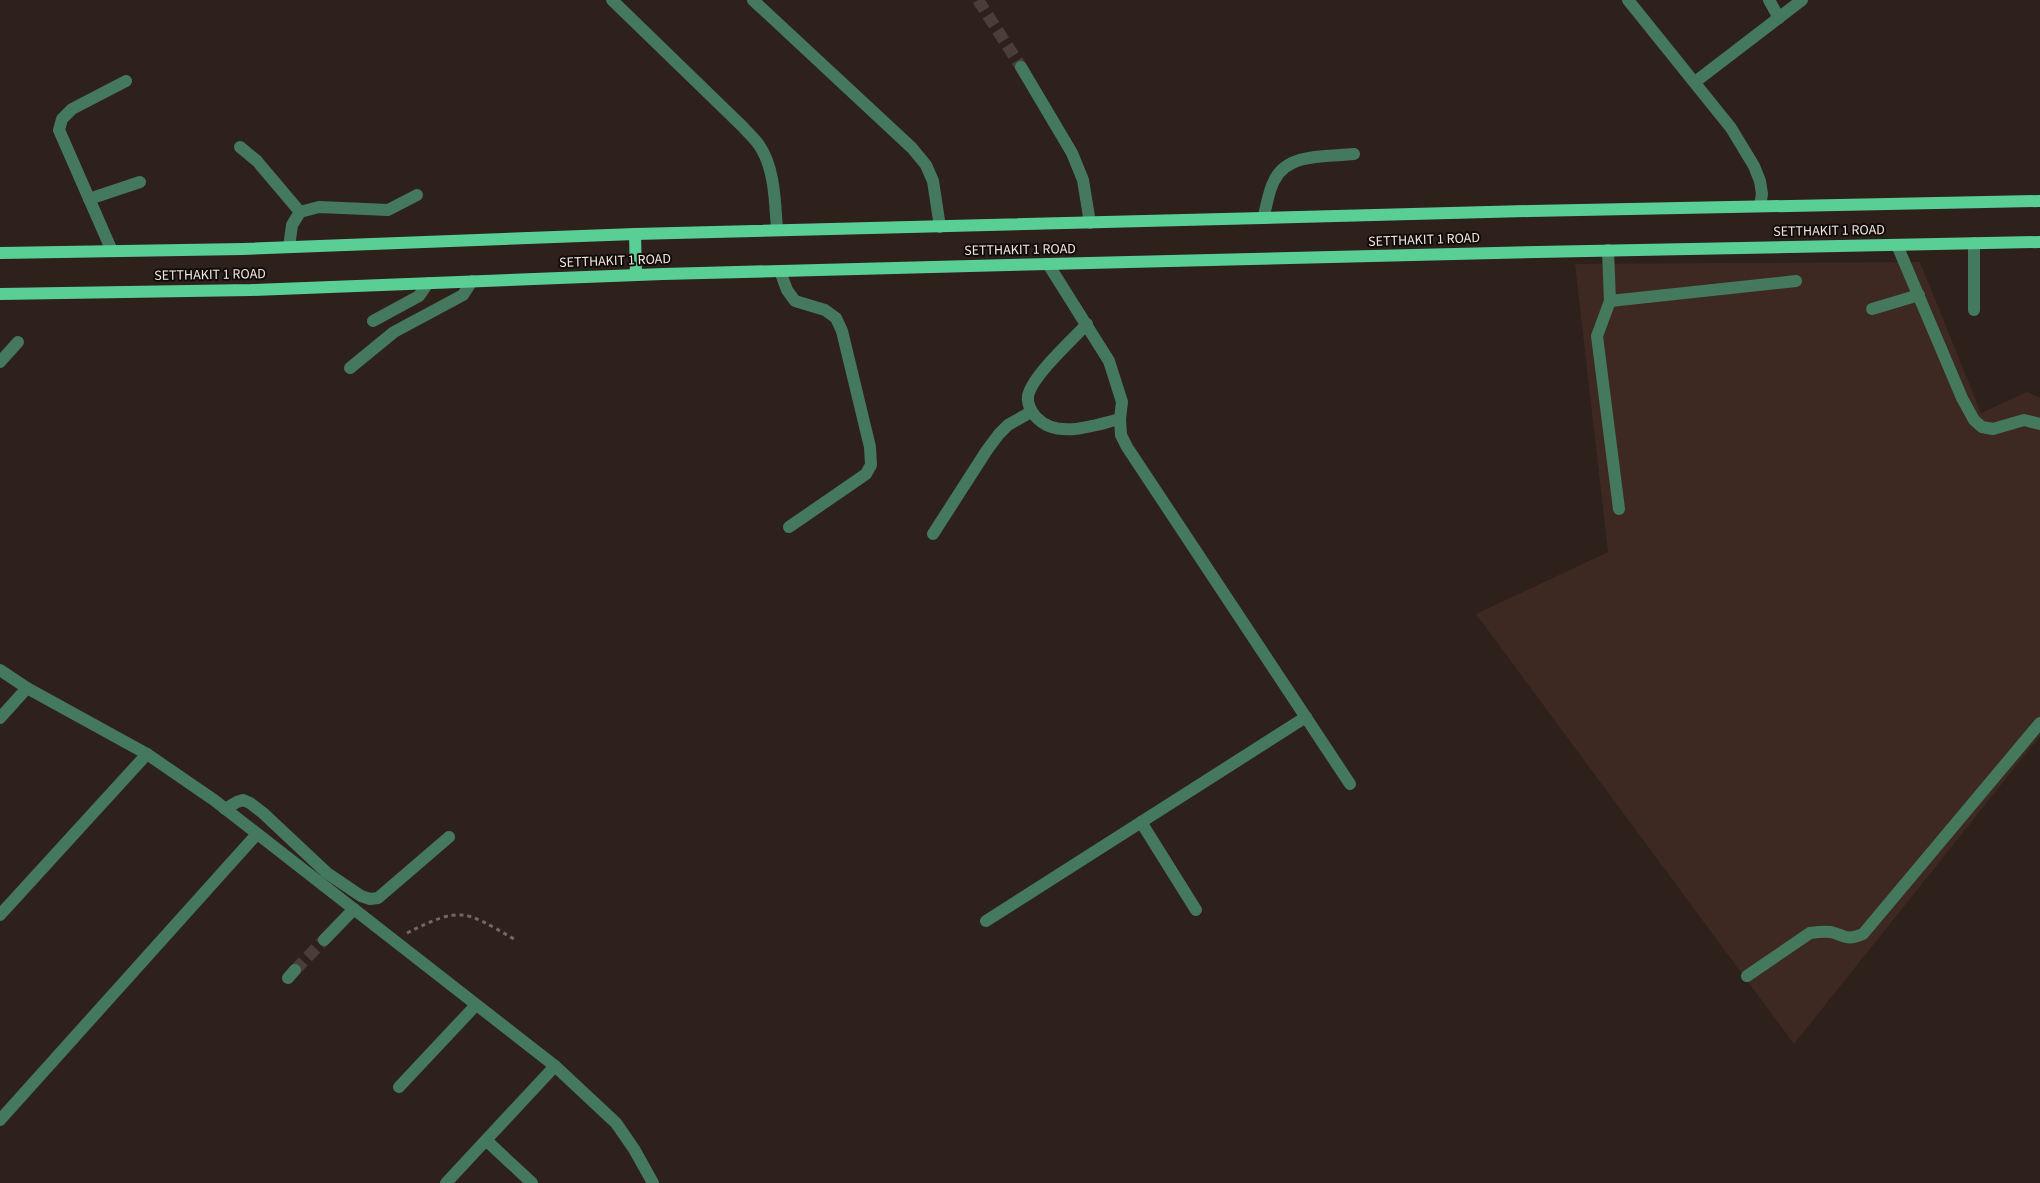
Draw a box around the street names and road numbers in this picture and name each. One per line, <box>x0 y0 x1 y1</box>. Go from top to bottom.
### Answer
street label: SETTHAKIT 1 ROAD <box>1773 220 1885 242</box>
street label: SETTHAKIT 1 ROAD <box>1368 228 1480 252</box>
street label: SETTHAKIT 1 ROAD <box>964 239 1076 261</box>
street label: SETTHAKIT 1 ROAD <box>559 249 671 273</box>
street label: SETTHAKIT 1 ROAD <box>154 264 266 286</box>

